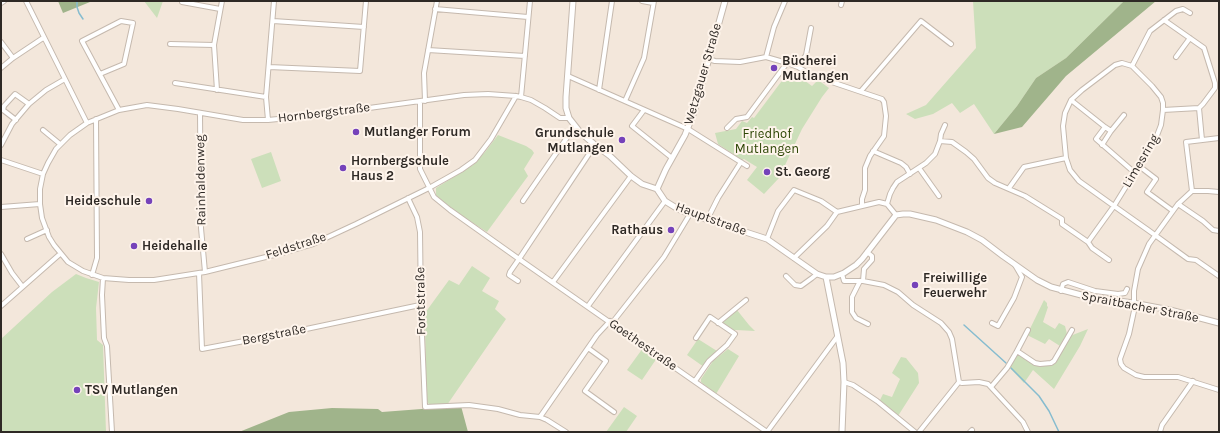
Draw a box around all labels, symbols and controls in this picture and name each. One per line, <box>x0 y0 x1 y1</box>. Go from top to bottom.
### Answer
street label: Wetzgauer Straße <box>681 21 725 127</box>
place label: Bücherei Mutlangen <box>782 53 849 84</box>
marker: Bücherei Mutlangen <box>769 63 779 73</box>
street label: Hornbergstraße <box>277 100 371 126</box>
place label: Mutlanger Forum <box>364 124 471 140</box>
place label: Grundschule Mutlangen <box>535 125 614 156</box>
park label: Friedhof Mutlangen <box>735 126 799 157</box>
marker: Mutlanger Forum <box>351 127 361 137</box>
street label: Limesring <box>1119 131 1163 191</box>
street label: Rainhaldenweg <box>192 134 210 226</box>
marker: Grundschule Mutlangen <box>617 135 627 145</box>
place label: Hornbergschule Haus 2 <box>351 153 449 184</box>
marker: Hornbergschule Haus 2 <box>338 163 348 173</box>
place label: St. Georg <box>775 164 830 180</box>
marker: St. Georg <box>762 167 772 177</box>
place label: Heideschule <box>65 193 141 209</box>
marker: Heideschule <box>144 196 154 206</box>
street label: Hauptstraße <box>673 199 749 239</box>
place label: Rathaus <box>611 222 663 238</box>
marker: Rathaus <box>666 225 676 235</box>
street label: Feldstraße <box>264 229 328 263</box>
place label: Heidehalle <box>142 238 208 254</box>
marker: Heidehalle <box>129 241 139 251</box>
street label: Forststraße <box>413 267 429 335</box>
place label: Freiwillige Feuerwehr <box>923 270 987 301</box>
marker: Freiwillige Feuerwehr <box>910 280 920 290</box>
street label: Spraitbacher Straße <box>1080 288 1200 326</box>
street label: Goethestraße <box>606 316 680 374</box>
street label: Bergstraße <box>241 321 307 349</box>
place label: TSV Mutlangen <box>85 382 178 398</box>
marker: TSV Mutlangen <box>72 385 82 395</box>

